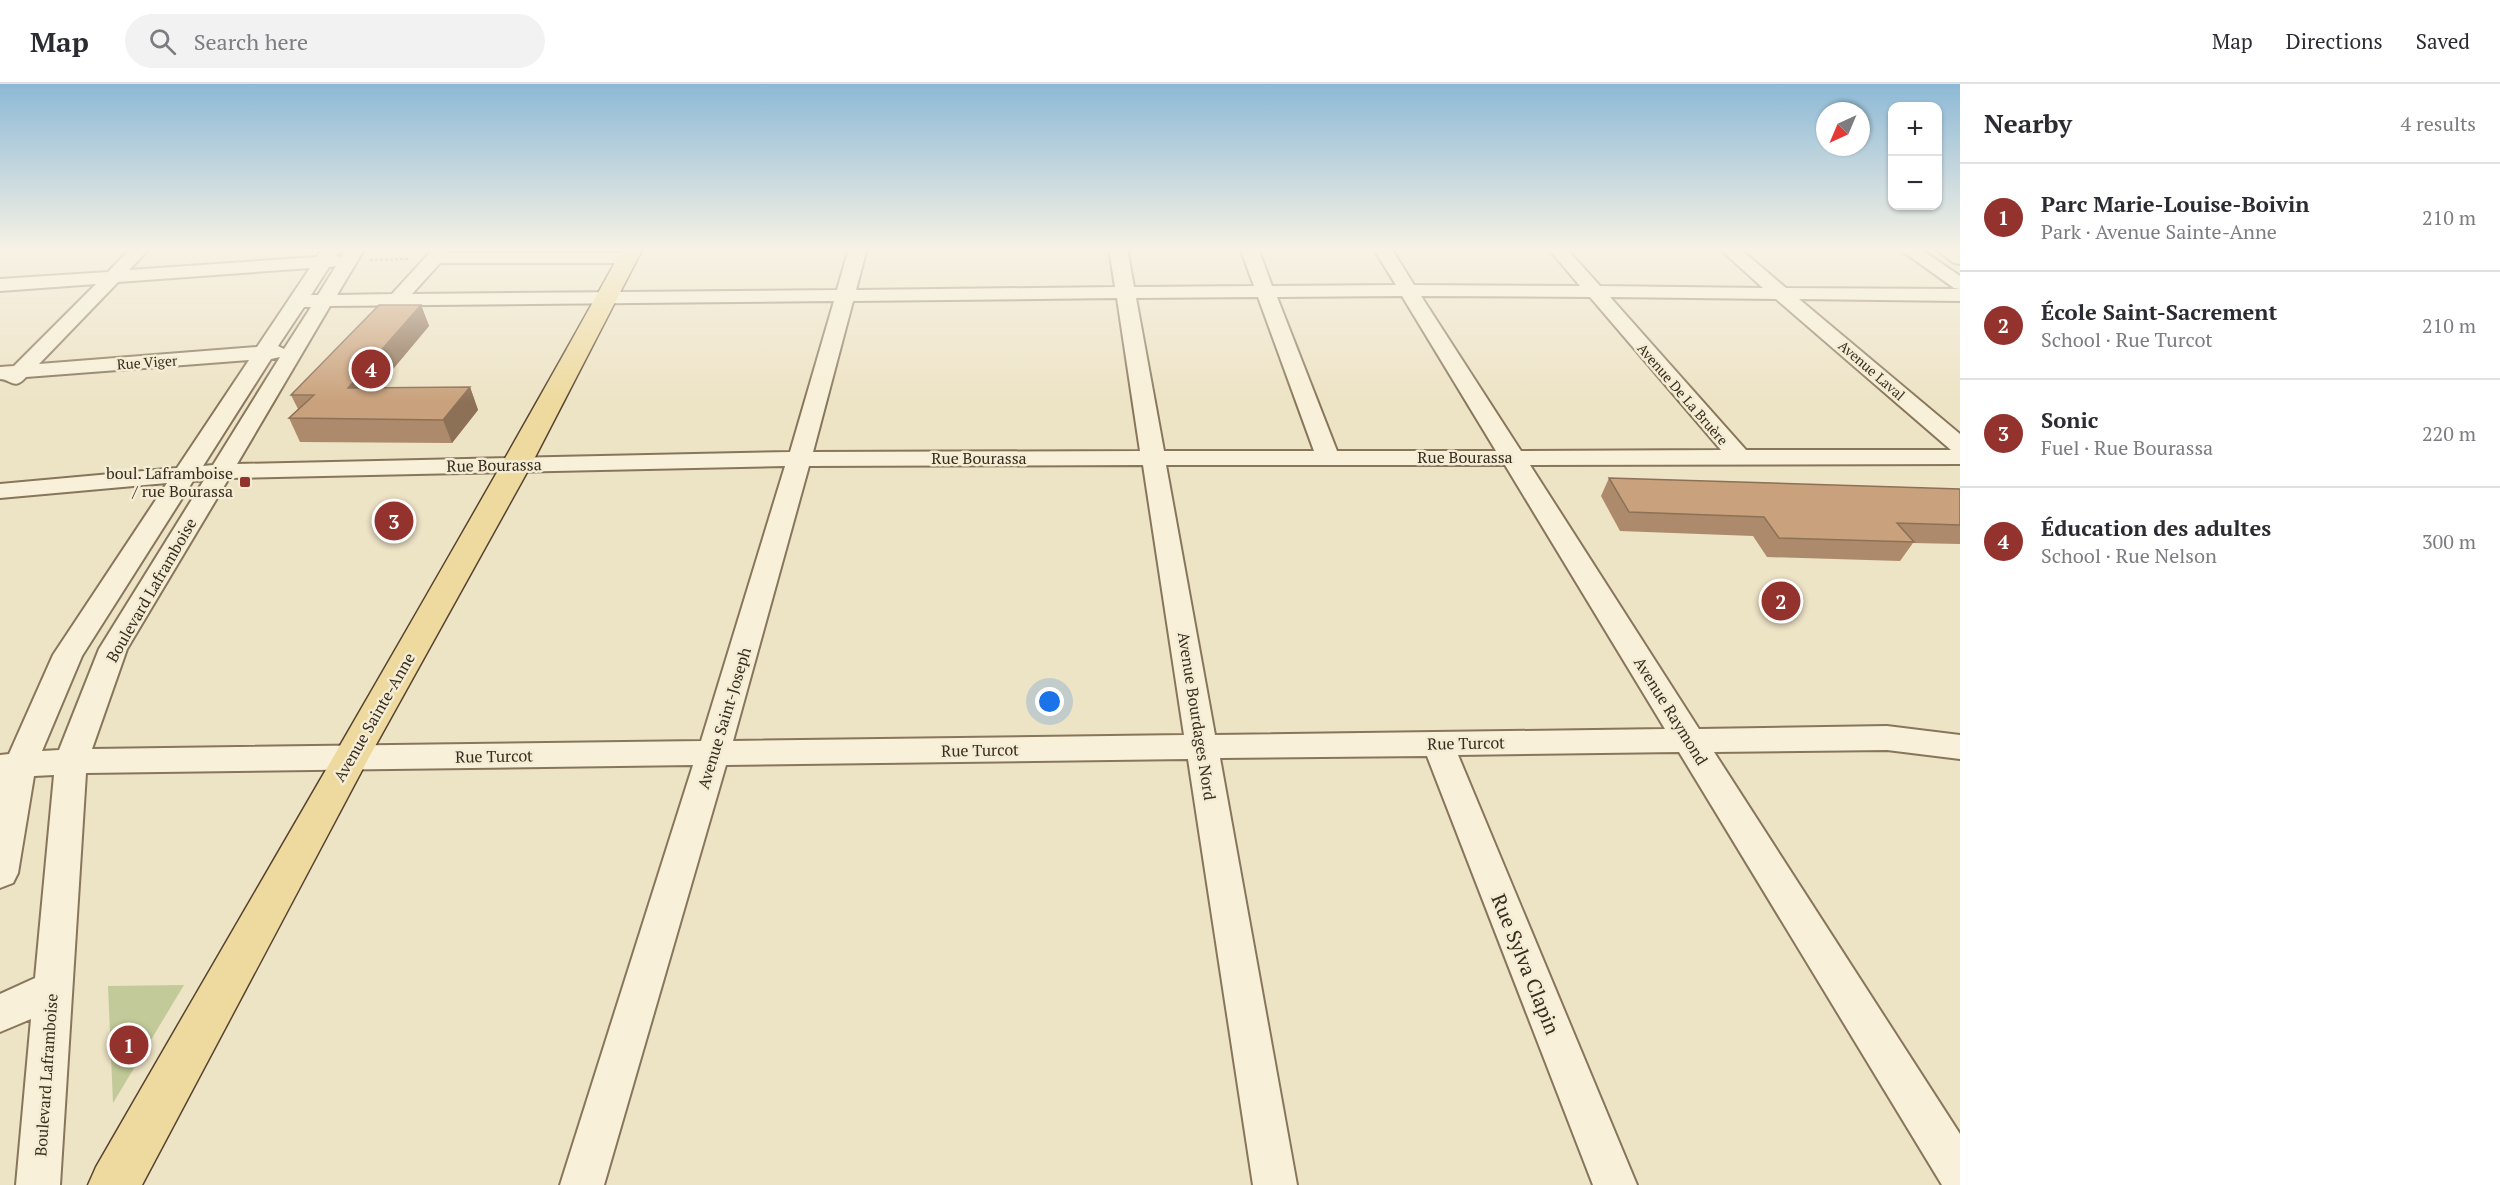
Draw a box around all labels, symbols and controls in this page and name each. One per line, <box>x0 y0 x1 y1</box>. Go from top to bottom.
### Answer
search box <box>125 14 545 68</box>
text: Map <box>30 23 89 60</box>
icon: search <box>146 25 179 58</box>
text: Search here <box>194 27 308 56</box>
text: Map <box>2212 27 2253 55</box>
text: Directions <box>2286 27 2383 55</box>
text: Saved <box>2416 27 2470 55</box>
north arrow <box>1816 102 1870 156</box>
map controls <box>1888 102 1942 210</box>
button: + <box>1888 102 1942 156</box>
text: Nearby <box>1984 106 2072 140</box>
text: 4 results <box>2401 110 2476 137</box>
button: − <box>1888 156 1942 210</box>
text: Parc Marie-Louise-Boivin <box>2041 189 2309 218</box>
text: 1 <box>1998 204 2009 231</box>
text: 210 m <box>2422 204 2476 231</box>
text: Park · Avenue Sainte-Anne <box>2041 218 2277 245</box>
text: École Saint-Sacrement <box>2041 297 2277 326</box>
text: 2 <box>1998 312 2009 339</box>
text: 210 m <box>2422 312 2476 339</box>
text: School · Rue Turcot <box>2041 326 2213 353</box>
street label: Avenue Laval <box>1835 336 1909 404</box>
street label: Avenue De La Bruère <box>1633 339 1733 449</box>
pin: 4 <box>352 346 391 392</box>
street label: Rue Viger <box>116 350 178 374</box>
text: Sonic <box>2041 405 2098 434</box>
text: 3 <box>1998 420 2009 447</box>
text: 220 m <box>2422 420 2476 447</box>
text: Fuel · Rue Bourassa <box>2041 434 2213 461</box>
street label: Rue Bourassa <box>1417 446 1513 468</box>
street label: Rue Bourassa <box>931 447 1027 469</box>
street label: Rue Bourassa <box>446 453 542 477</box>
place label: boul. Laframboise / rue Bourassa <box>106 462 233 502</box>
marker: boul. Laframboise / rue Bourassa <box>238 475 252 489</box>
pin: 3 <box>374 498 414 544</box>
text: Éducation des adultes <box>2041 513 2271 542</box>
street label: Boulevard Laframboise <box>101 514 201 666</box>
text: 4 <box>1998 528 2009 555</box>
text: 300 m <box>2422 528 2476 555</box>
text: School · Rue Nelson <box>2041 542 2217 569</box>
pin: 2 <box>1762 578 1800 624</box>
street label: Avenue Bourdages Nord <box>1173 630 1221 802</box>
street label: Avenue Saint-Joseph <box>692 644 756 792</box>
street label: Avenue Sainte-Anne <box>328 649 420 785</box>
street label: Avenue Raymond <box>1629 653 1713 769</box>
your location <box>1035 687 1064 716</box>
street label: Rue Turcot <box>1427 731 1505 755</box>
street label: Rue Turcot <box>941 738 1019 762</box>
street label: Rue Turcot <box>455 744 533 768</box>
street label: Rue Sylva Clapin <box>1486 890 1567 1038</box>
street label: Boulevard Laframboise <box>29 993 63 1157</box>
pin: 1 <box>110 1022 148 1068</box>

